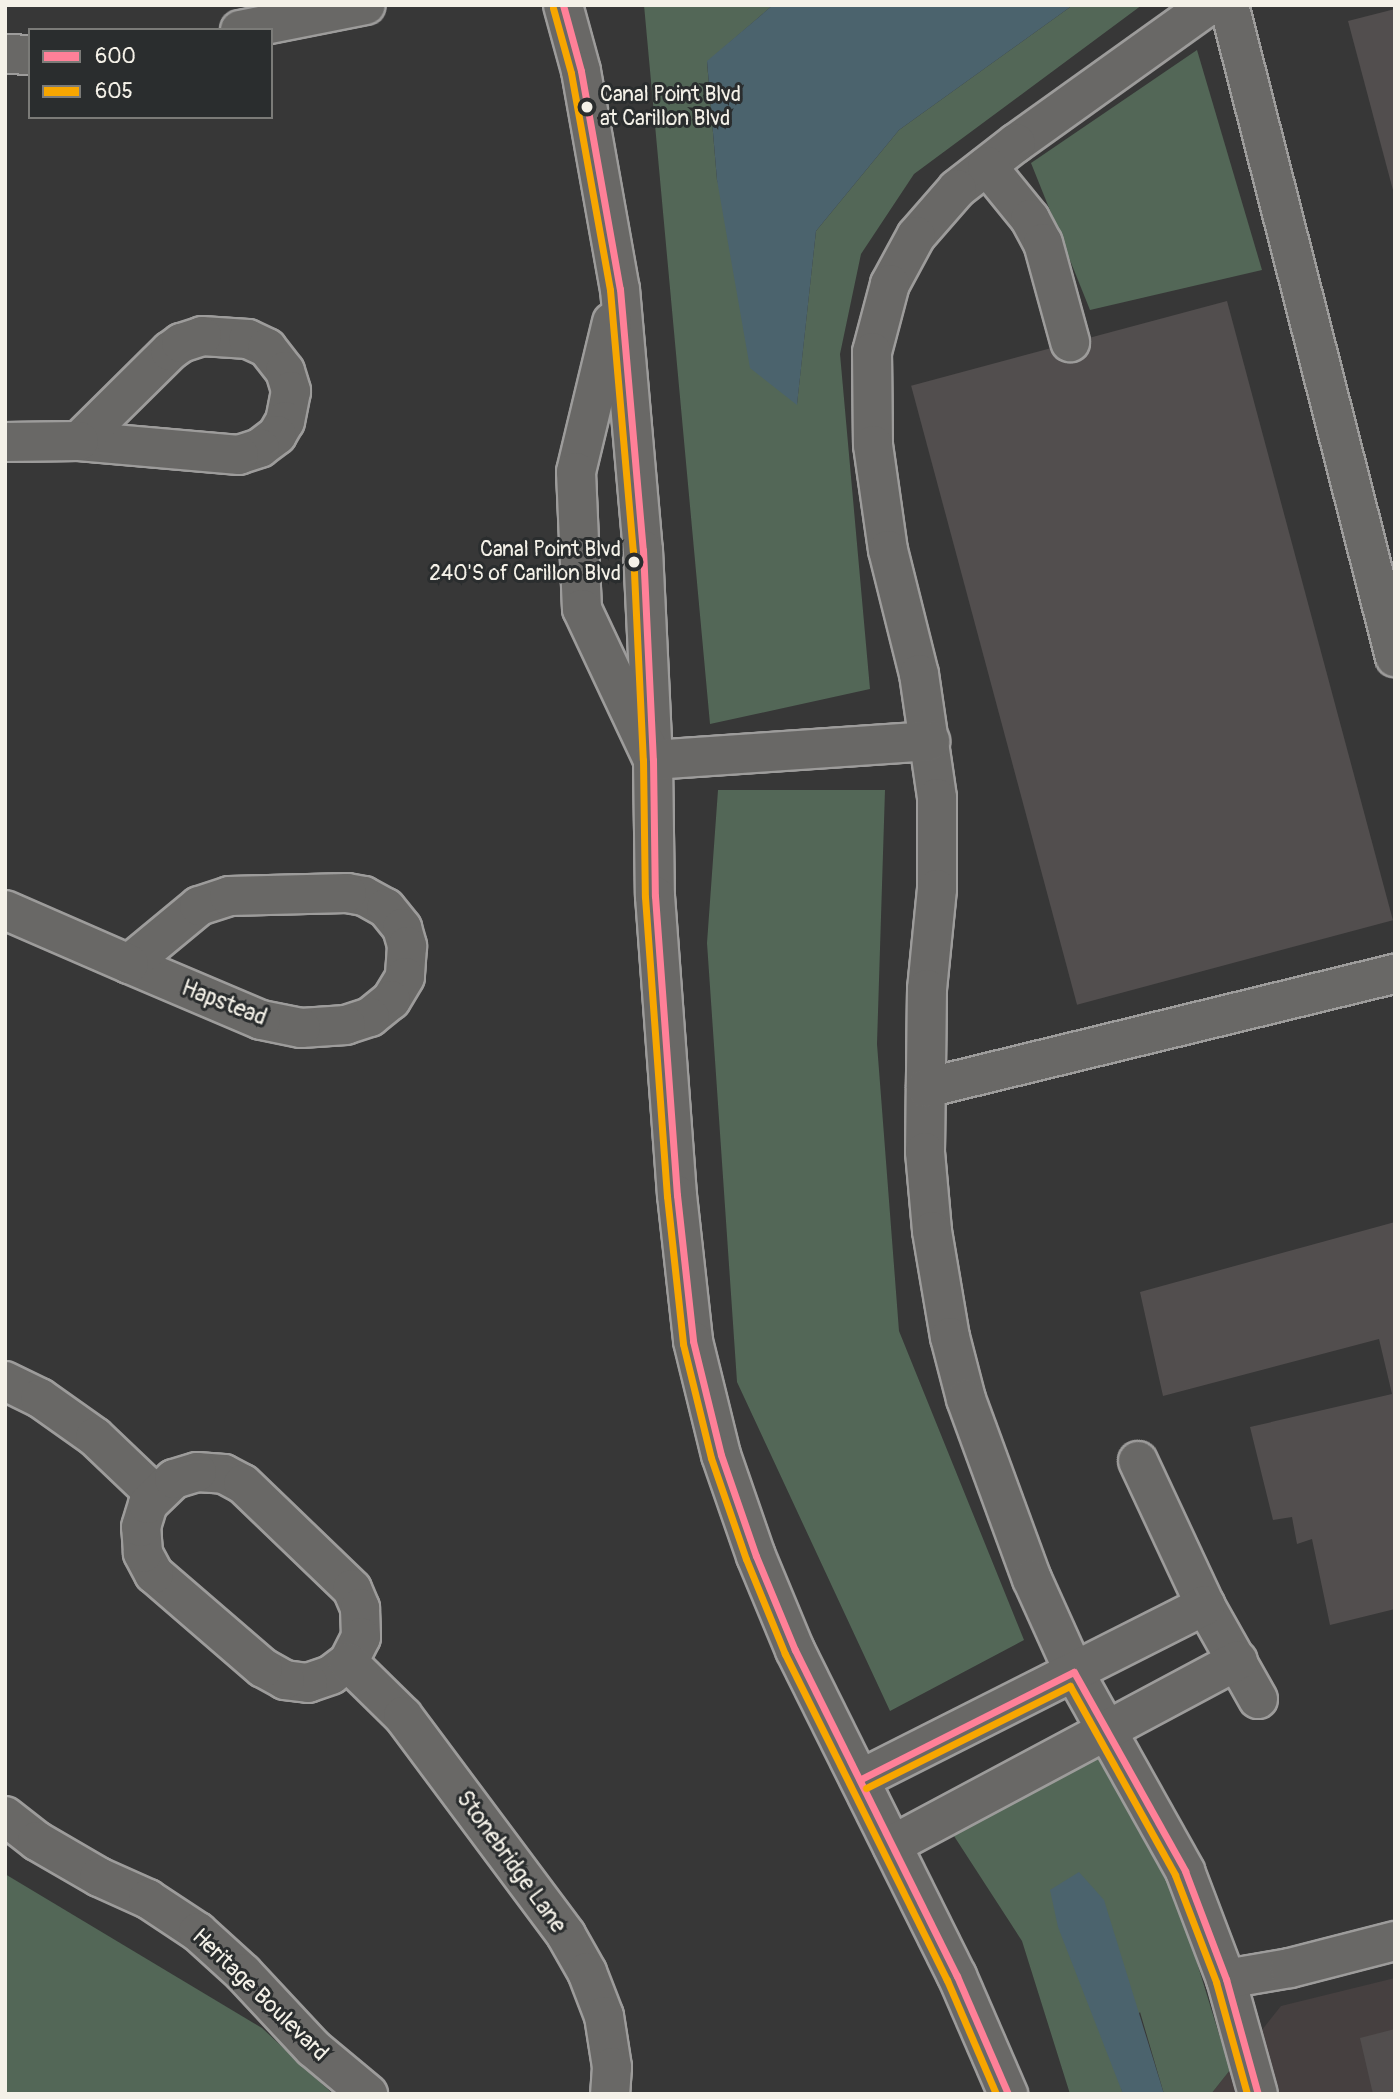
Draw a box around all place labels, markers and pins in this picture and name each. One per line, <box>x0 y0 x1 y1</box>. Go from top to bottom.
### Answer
place label: Canal Point Blvd at Carillon Blvd <box>600 82 741 132</box>
marker: Canal Point Blvd at Carillon Blvd <box>580 100 594 114</box>
place label: Canal Point Blvd 240'S of Carillon Blvd <box>429 537 621 587</box>
marker: Canal Point Blvd 240'S of Carillon Blvd <box>627 555 641 569</box>

